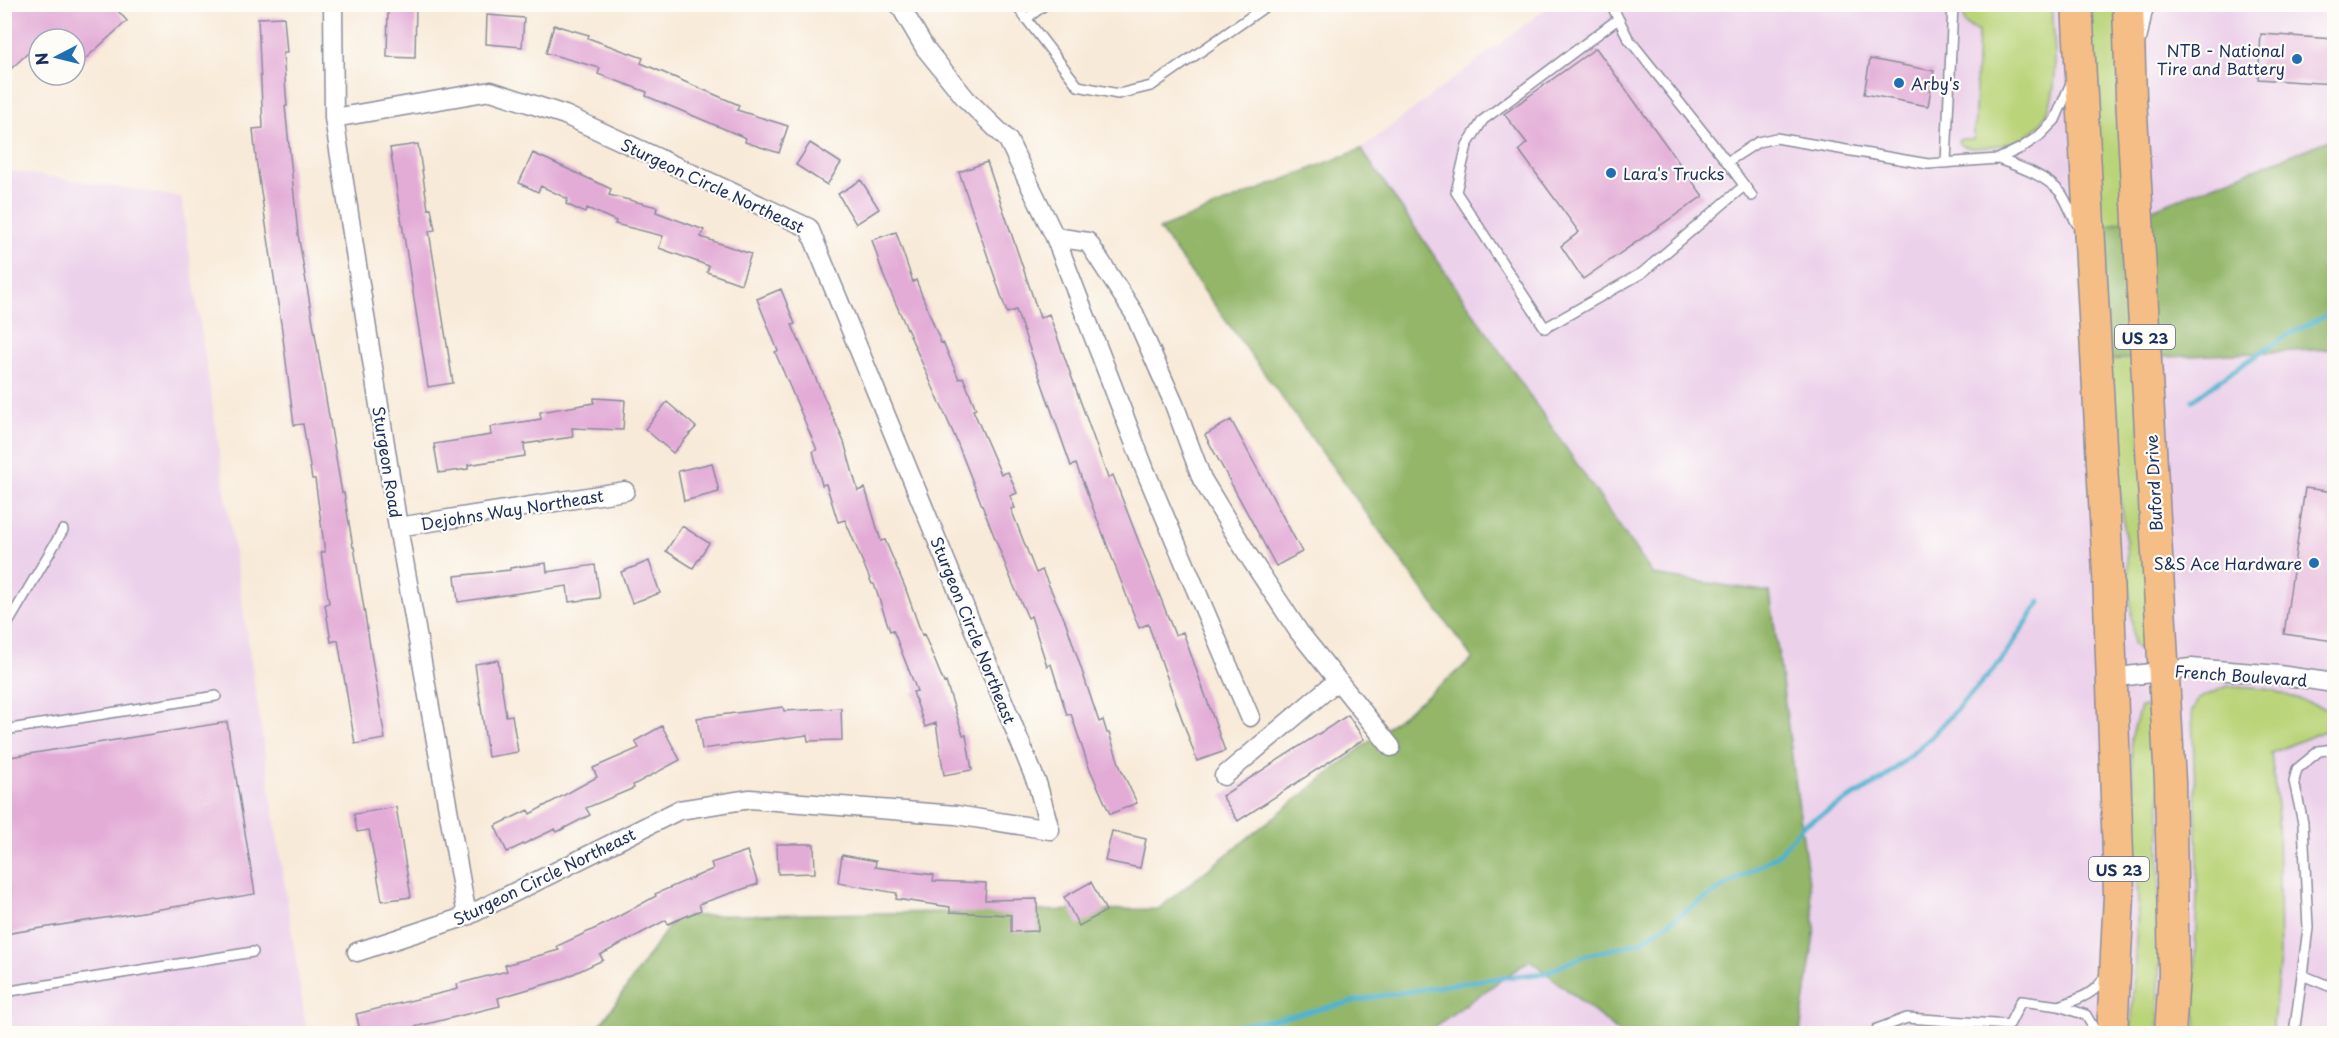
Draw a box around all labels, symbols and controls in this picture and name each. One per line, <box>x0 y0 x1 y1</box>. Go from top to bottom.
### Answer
north arrow <box>27 27 87 87</box>
place label: NTB - National Tire and Battery <box>2157 38 2285 80</box>
text: N <box>28 51 54 67</box>
marker: NTB - National Tire and Battery <box>2290 52 2304 66</box>
place label: Arby's <box>1911 71 1960 95</box>
marker: Arby's <box>1892 76 1906 90</box>
street label: Sturgeon Circle Northeast <box>617 132 809 238</box>
place label: Lara's Trucks <box>1623 161 1724 185</box>
marker: Lara's Trucks <box>1604 166 1618 180</box>
road number: US 23 <box>2115 325 2175 349</box>
street label: Sturgeon Road <box>367 405 409 519</box>
street label: Buford Drive <box>2138 434 2168 532</box>
street label: Dejohns Way Northeast <box>419 483 605 535</box>
street label: Sturgeon Circle Northeast <box>925 533 1023 727</box>
place label: S&S Ace Hardware <box>2154 551 2302 575</box>
marker: S&S Ace Hardware <box>2307 556 2321 570</box>
street label: French Boulevard <box>2174 658 2308 692</box>
street label: Sturgeon Circle Northeast <box>449 821 639 931</box>
road number: US 23 <box>2089 857 2149 881</box>

